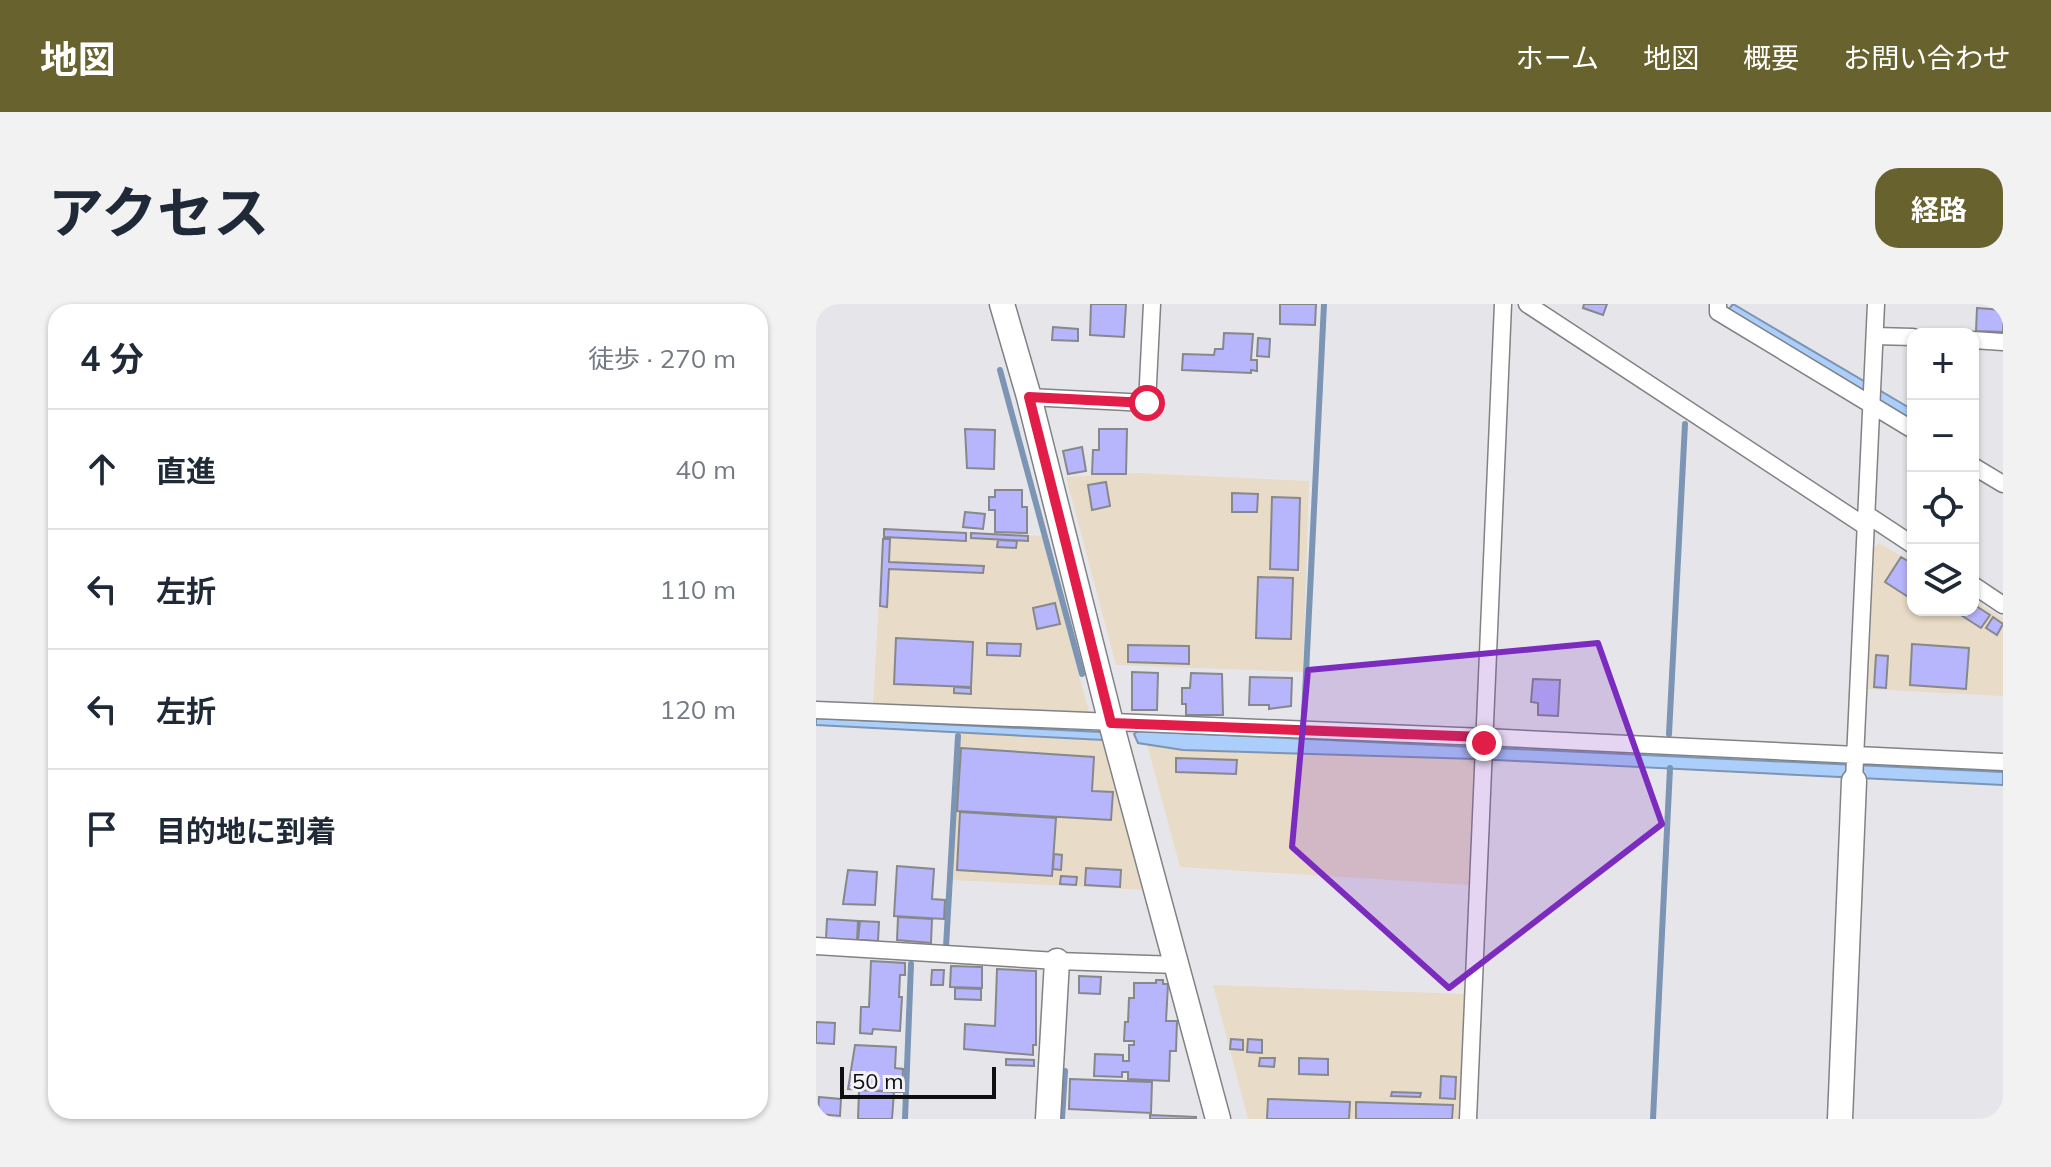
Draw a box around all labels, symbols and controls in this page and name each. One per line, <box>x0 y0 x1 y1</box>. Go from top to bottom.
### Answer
text: 地図 <box>40 35 116 83</box>
text: ホーム <box>1516 40 1599 75</box>
text: 地図 <box>1643 40 1699 75</box>
text: 概要 <box>1743 40 1799 75</box>
text: お問い合わせ <box>1843 40 2011 75</box>
button: 経路 <box>1875 168 2003 248</box>
text: アクセス <box>48 177 269 247</box>
map controls <box>1907 328 1979 616</box>
button: + <box>1907 328 1979 400</box>
text: 4 分 <box>80 337 144 380</box>
text: 徒歩 · 270 m <box>588 342 736 375</box>
route start <box>1129 385 1165 421</box>
button: − <box>1907 400 1979 472</box>
icon: ahead <box>80 447 124 491</box>
text: 直進 <box>156 452 216 490</box>
text: 40 m <box>675 453 736 486</box>
button: locate <box>1907 472 1979 544</box>
button: layers <box>1907 544 1979 616</box>
icon: left <box>80 567 124 611</box>
text: 左折 <box>156 572 216 610</box>
text: 110 m <box>660 573 736 606</box>
icon: left <box>80 687 124 731</box>
text: 左折 <box>156 692 216 730</box>
text: 120 m <box>660 693 736 726</box>
route end <box>1466 725 1502 761</box>
icon: arrive <box>80 807 124 851</box>
text: 目的地に到着 <box>156 812 336 850</box>
scale bar <box>840 1063 996 1099</box>
text: 50 m <box>852 1067 903 1095</box>

